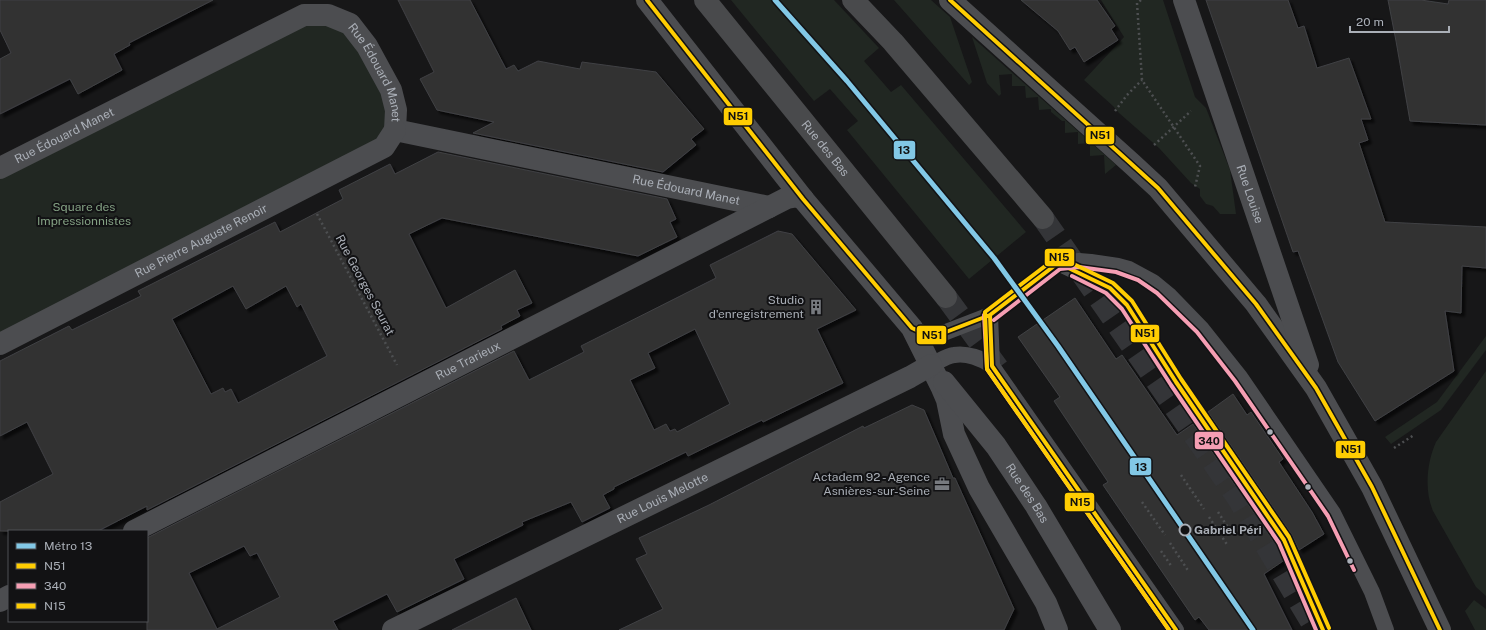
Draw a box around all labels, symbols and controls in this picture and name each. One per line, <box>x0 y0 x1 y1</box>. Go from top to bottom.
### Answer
scale bar <box>1350 8 1449 34</box>
text: 20 m <box>1356 15 1384 29</box>
street label: Rue Édouard Manet <box>345 21 403 123</box>
street label: Rue Édouard Manet <box>12 105 117 167</box>
line badge: N51 <box>723 107 753 126</box>
text: N51 <box>728 110 748 122</box>
street label: Rue des Bas <box>798 117 852 179</box>
line badge: N51 <box>1085 126 1115 145</box>
text: N51 <box>1090 129 1110 141</box>
line badge: 13 <box>893 140 916 160</box>
text: 13 <box>898 144 910 156</box>
street label: Rue Louise <box>1233 163 1266 225</box>
street label: Rue Édouard Manet <box>631 172 742 208</box>
park label: Square des Impressionnistes <box>37 200 131 228</box>
street label: Rue Pierre Auguste Renoir <box>132 201 270 281</box>
street label: Rue Georges Seurat <box>333 232 398 338</box>
line badge: N15 <box>1044 248 1075 267</box>
text: N15 <box>1049 251 1069 263</box>
place label: Studio d'enregistrement <box>709 293 804 321</box>
building icon: Studio d'enregistrement <box>807 298 825 316</box>
line badge: N51 <box>1130 324 1160 343</box>
line badge: N51 <box>916 325 947 345</box>
text: N51 <box>1135 327 1155 339</box>
text: N51 <box>922 329 942 341</box>
street label: Rue Trarieux <box>433 338 503 383</box>
unlabelled marker <box>1265 427 1275 437</box>
line badge: 340 <box>1194 431 1224 450</box>
text: 340 <box>1198 435 1220 447</box>
line badge: N51 <box>1335 440 1366 459</box>
text: N51 <box>1341 443 1361 455</box>
line badge: 13 <box>1129 457 1152 476</box>
street label: Rue des Bas <box>1003 461 1051 525</box>
text: 13 <box>1135 461 1147 473</box>
street label: Rue Louis Melotte <box>615 470 711 526</box>
place label: Actadem 92 - Agence Asnières-sur-Seine <box>813 470 930 498</box>
office icon: Actadem 92 - Agence Asnières-sur-Seine <box>933 475 951 493</box>
unlabelled marker <box>1303 482 1313 492</box>
line badge: N15 <box>1064 492 1095 512</box>
text: N15 <box>1070 496 1090 508</box>
marker: Gabriel Péri <box>1178 523 1192 537</box>
place label: Gabriel Péri <box>1194 523 1262 537</box>
legend <box>8 530 148 622</box>
text: Métro 13 <box>44 539 92 553</box>
unlabelled marker <box>1345 556 1355 566</box>
text: N51 <box>44 559 66 573</box>
text: 340 <box>44 579 66 593</box>
text: N15 <box>44 599 66 613</box>

